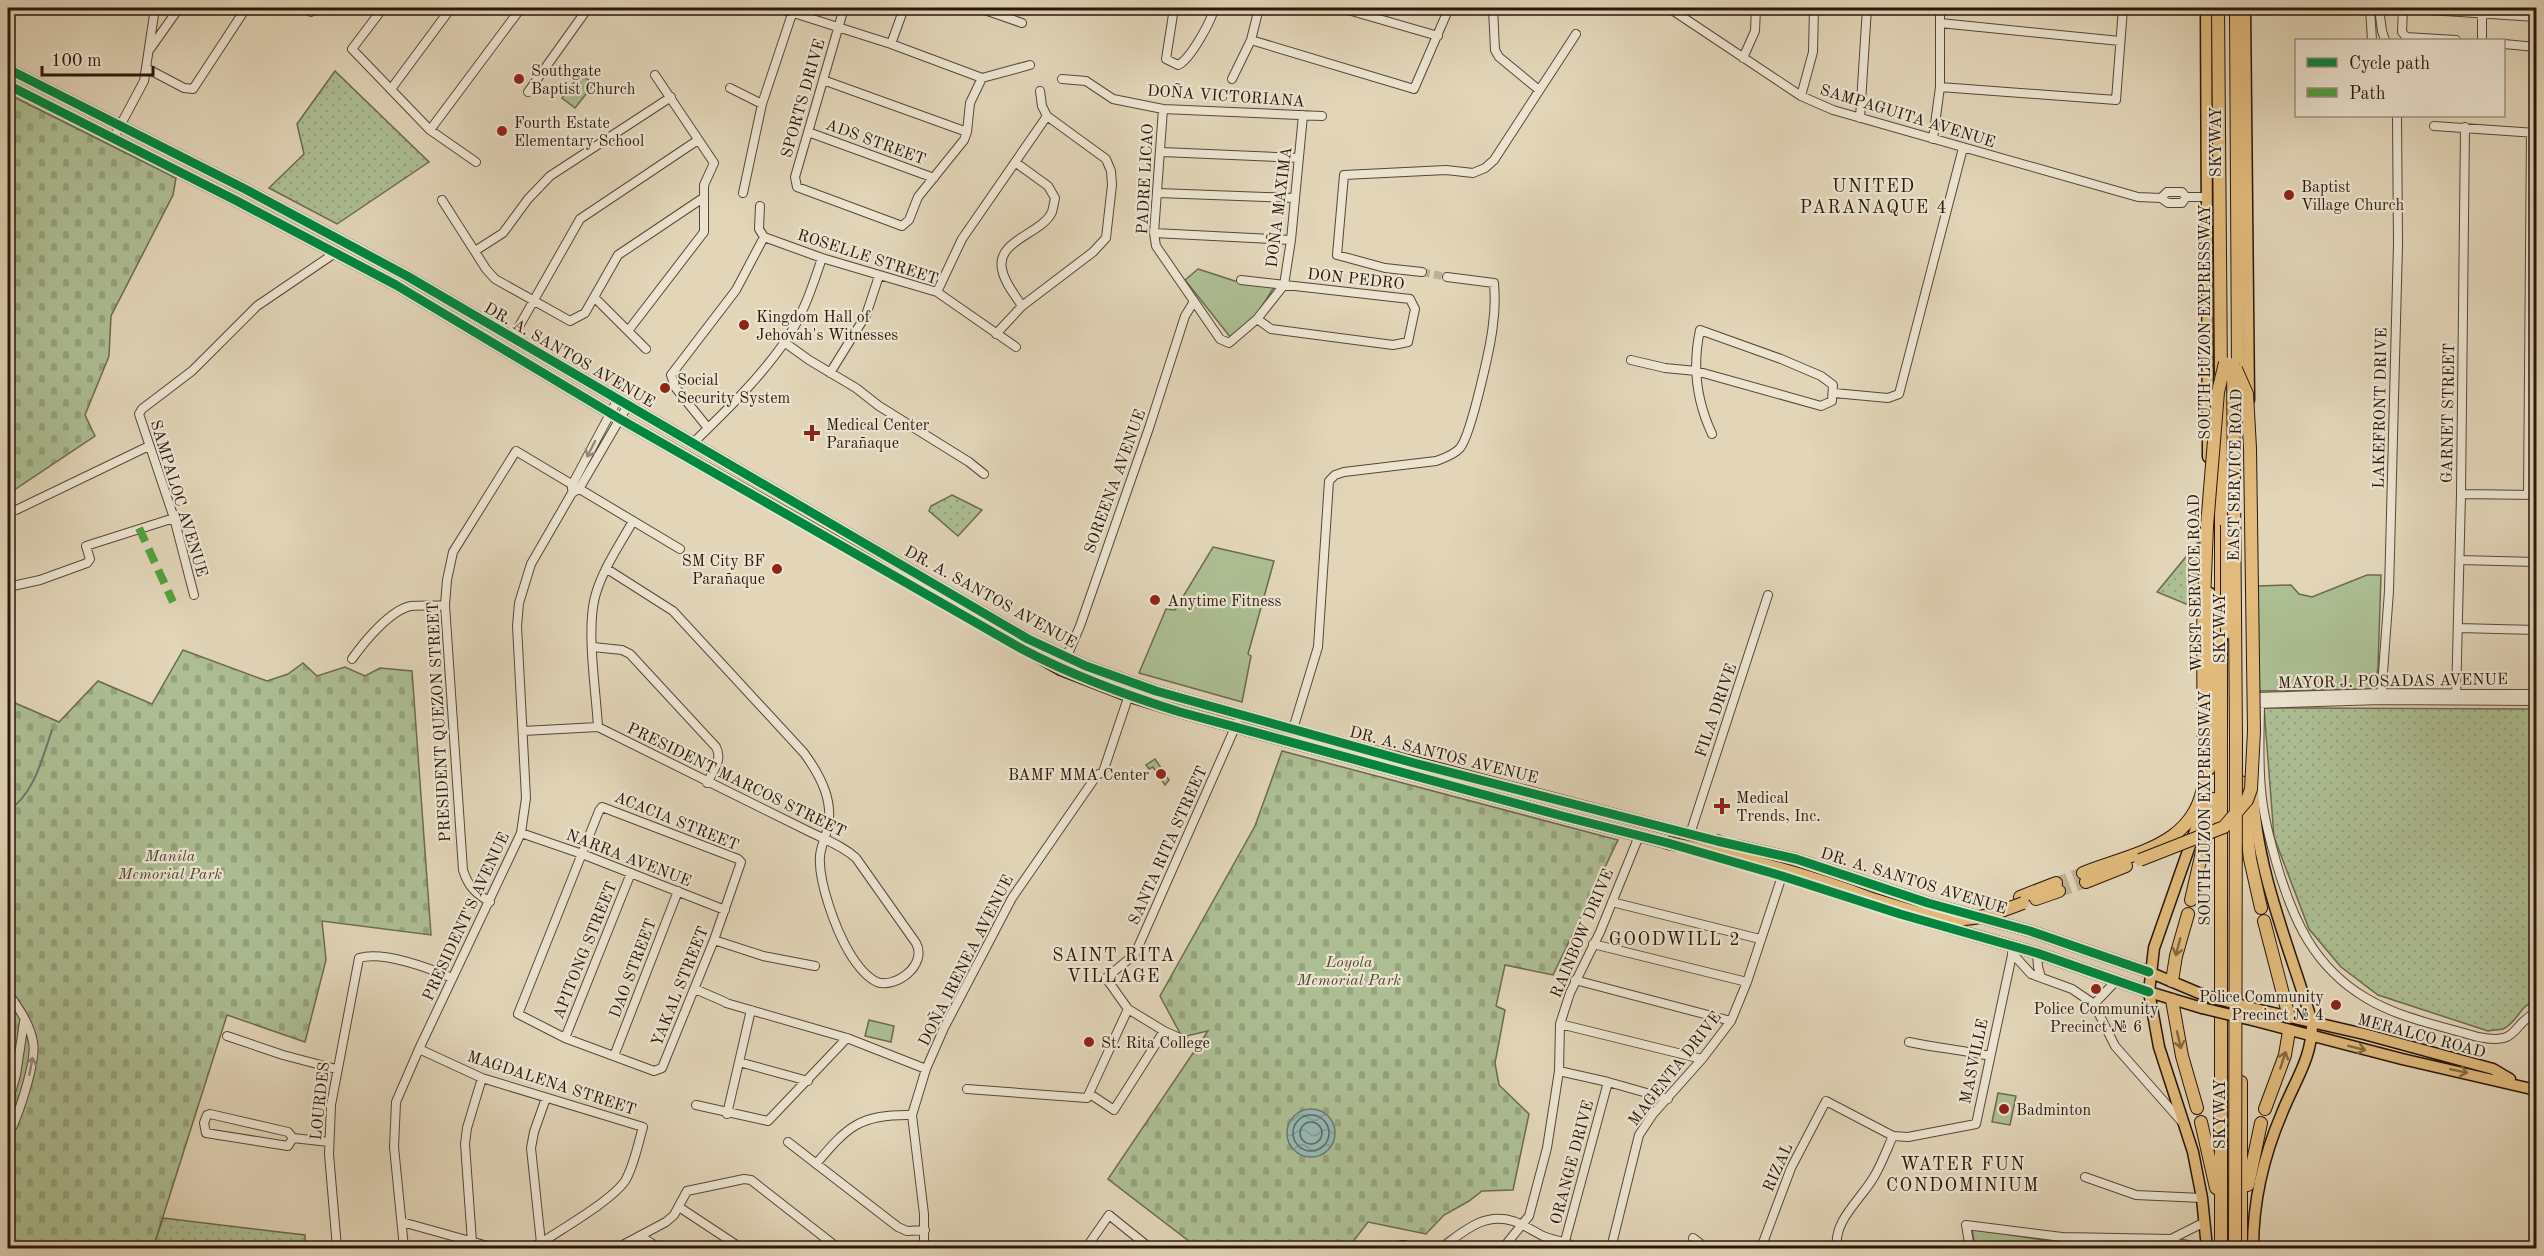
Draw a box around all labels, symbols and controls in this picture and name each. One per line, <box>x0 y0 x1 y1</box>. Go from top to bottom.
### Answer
street label: SPORTS DRIVE <box>779 37 829 160</box>
scale bar <box>42 39 153 77</box>
legend <box>2295 39 2505 117</box>
text: 100 m <box>51 52 102 70</box>
text: Cycle path <box>2349 55 2430 73</box>
place label: Southgate Baptist Church <box>531 64 636 98</box>
marker: Southgate Baptist Church <box>512 72 526 86</box>
street label: DOÑA VICTORIANA <box>1146 79 1306 110</box>
street label: SAMPAGUITA AVENUE <box>1818 83 1997 151</box>
text: Path <box>2349 85 2386 103</box>
street label: SKYWAY <box>2209 106 2225 177</box>
place label: Fourth Estate Elementary School <box>514 116 644 150</box>
street label: ADS STREET <box>823 117 928 168</box>
street label: PADRE LICAO <box>1135 123 1157 235</box>
marker: Fourth Estate Elementary School <box>495 124 509 138</box>
street label: DOÑA MAXIMA <box>1260 145 1295 269</box>
district label: UNITED PARANAQUE 4 <box>1800 178 1948 217</box>
place label: Baptist Village Church <box>2301 180 2404 214</box>
marker: Baptist Village Church <box>2282 188 2296 202</box>
street label: SOUTH LUZON EXPRESSWAY <box>2198 204 2214 440</box>
street label: ROSELLE STREET <box>795 228 940 288</box>
street label: DON PEDRO <box>1306 267 1405 293</box>
street label: DR. A. SANTOS AVENUE <box>481 300 657 411</box>
place label: Kingdom Hall of Jehovah's Witnesses <box>756 310 898 344</box>
marker: Kingdom Hall of Jehovah's Witnesses <box>737 318 751 332</box>
street label: LAKEFRONT DRIVE <box>2372 327 2390 489</box>
street label: GARNET STREET <box>2440 343 2458 483</box>
place label: Social Security System <box>677 373 791 407</box>
marker: Social Security System <box>658 381 672 395</box>
street label: EAST SERVICE ROAD <box>2226 389 2246 562</box>
street label: SOREENA AVENUE <box>1082 408 1149 556</box>
street label: SAMPALOC AVENUE <box>147 418 210 579</box>
place label: Medical Center Parañaque <box>826 418 930 452</box>
marker: Medical Center Parañaque <box>803 424 821 442</box>
one-way arrow <box>585 440 597 457</box>
street label: WEST SERVICE ROAD <box>2186 494 2206 672</box>
street label: DR. A. SANTOS AVENUE <box>901 544 1079 652</box>
place label: SM City BF Parañaque <box>682 554 765 588</box>
marker: SM City BF Parañaque <box>770 562 784 576</box>
street label: SKYWAY <box>2213 592 2229 663</box>
marker: Anytime Fitness <box>1148 593 1162 607</box>
place label: Anytime Fitness <box>1167 594 1281 610</box>
street label: PRESIDENT QUEZON STREET <box>426 601 454 843</box>
street label: FILA DRIVE <box>1693 662 1740 760</box>
street label: MAYOR J. POSADAS AVENUE <box>2278 672 2508 692</box>
street label: SOUTH LUZON EXPRESSWAY <box>2198 690 2214 926</box>
street label: PRESIDENT MARCOS STREET <box>624 721 848 841</box>
street label: DR. A. SANTOS AVENUE <box>1347 725 1540 787</box>
street label: SANTA RITA STREET <box>1127 764 1211 928</box>
marker: BAMF MMA Center <box>1154 767 1168 781</box>
place label: BAMF MMA Center <box>1008 768 1149 784</box>
street label: ACACIA STREET <box>612 790 741 854</box>
place label: Medical Trends, Inc. <box>1736 791 1821 825</box>
marker: Medical Trends, Inc. <box>1713 797 1731 815</box>
street label: NARRA AVENUE <box>564 828 693 890</box>
street label: PRESIDENT'S AVENUE <box>421 830 513 1004</box>
street label: DR. A. SANTOS AVENUE <box>1818 846 2009 918</box>
park label: Manila Memorial Park <box>117 849 222 883</box>
street label: RAINBOW DRIVE <box>1548 867 1617 1001</box>
street label: DOÑA IRENEA AVENUE <box>912 870 1017 1049</box>
street label: APITONG STREET <box>551 880 621 1022</box>
street label: DAO STREET <box>608 917 660 1021</box>
street label: YAKAL STREET <box>649 924 712 1049</box>
district label: GOODWILL 2 <box>1609 931 1741 949</box>
one-way arrow <box>2172 938 2184 957</box>
district label: SAINT RITA VILLAGE <box>1052 947 1176 986</box>
park label: Loyola Memorial Park <box>1296 955 1401 989</box>
marker: Police Community Precinct № 6 <box>2089 982 2103 996</box>
place label: Police Community Precinct № 4 <box>2199 990 2325 1024</box>
marker: Police Community Precinct № 4 <box>2329 998 2343 1012</box>
place label: Police Community Precinct № 6 <box>2033 1002 2159 1036</box>
street label: MAGENTA DRIVE <box>1626 1009 1725 1129</box>
street label: MERALCO ROAD <box>2356 1012 2487 1062</box>
street label: MASVILLE <box>1958 1017 1992 1105</box>
one-way arrow <box>2173 1031 2185 1050</box>
marker: St. Rita College <box>1082 1035 1096 1049</box>
place label: St. Rita College <box>1101 1036 1210 1052</box>
one-way arrow <box>2347 1043 2366 1055</box>
street label: MAGDALENA STREET <box>465 1049 638 1119</box>
one-way arrow <box>2278 1052 2289 1070</box>
one-way arrow <box>25 1056 36 1076</box>
street label: LOURDES <box>309 1061 333 1141</box>
one-way arrow <box>2449 1066 2468 1078</box>
street label: SKYWAY <box>2213 1078 2229 1149</box>
street label: ORANGE DRIVE <box>1549 1099 1597 1226</box>
marker: Badminton <box>1997 1102 2011 1116</box>
place label: Badminton <box>2016 1103 2091 1119</box>
street label: RIZAL <box>1761 1141 1797 1194</box>
district label: WATER FUN CONDOMINIUM <box>1886 1156 2040 1195</box>

